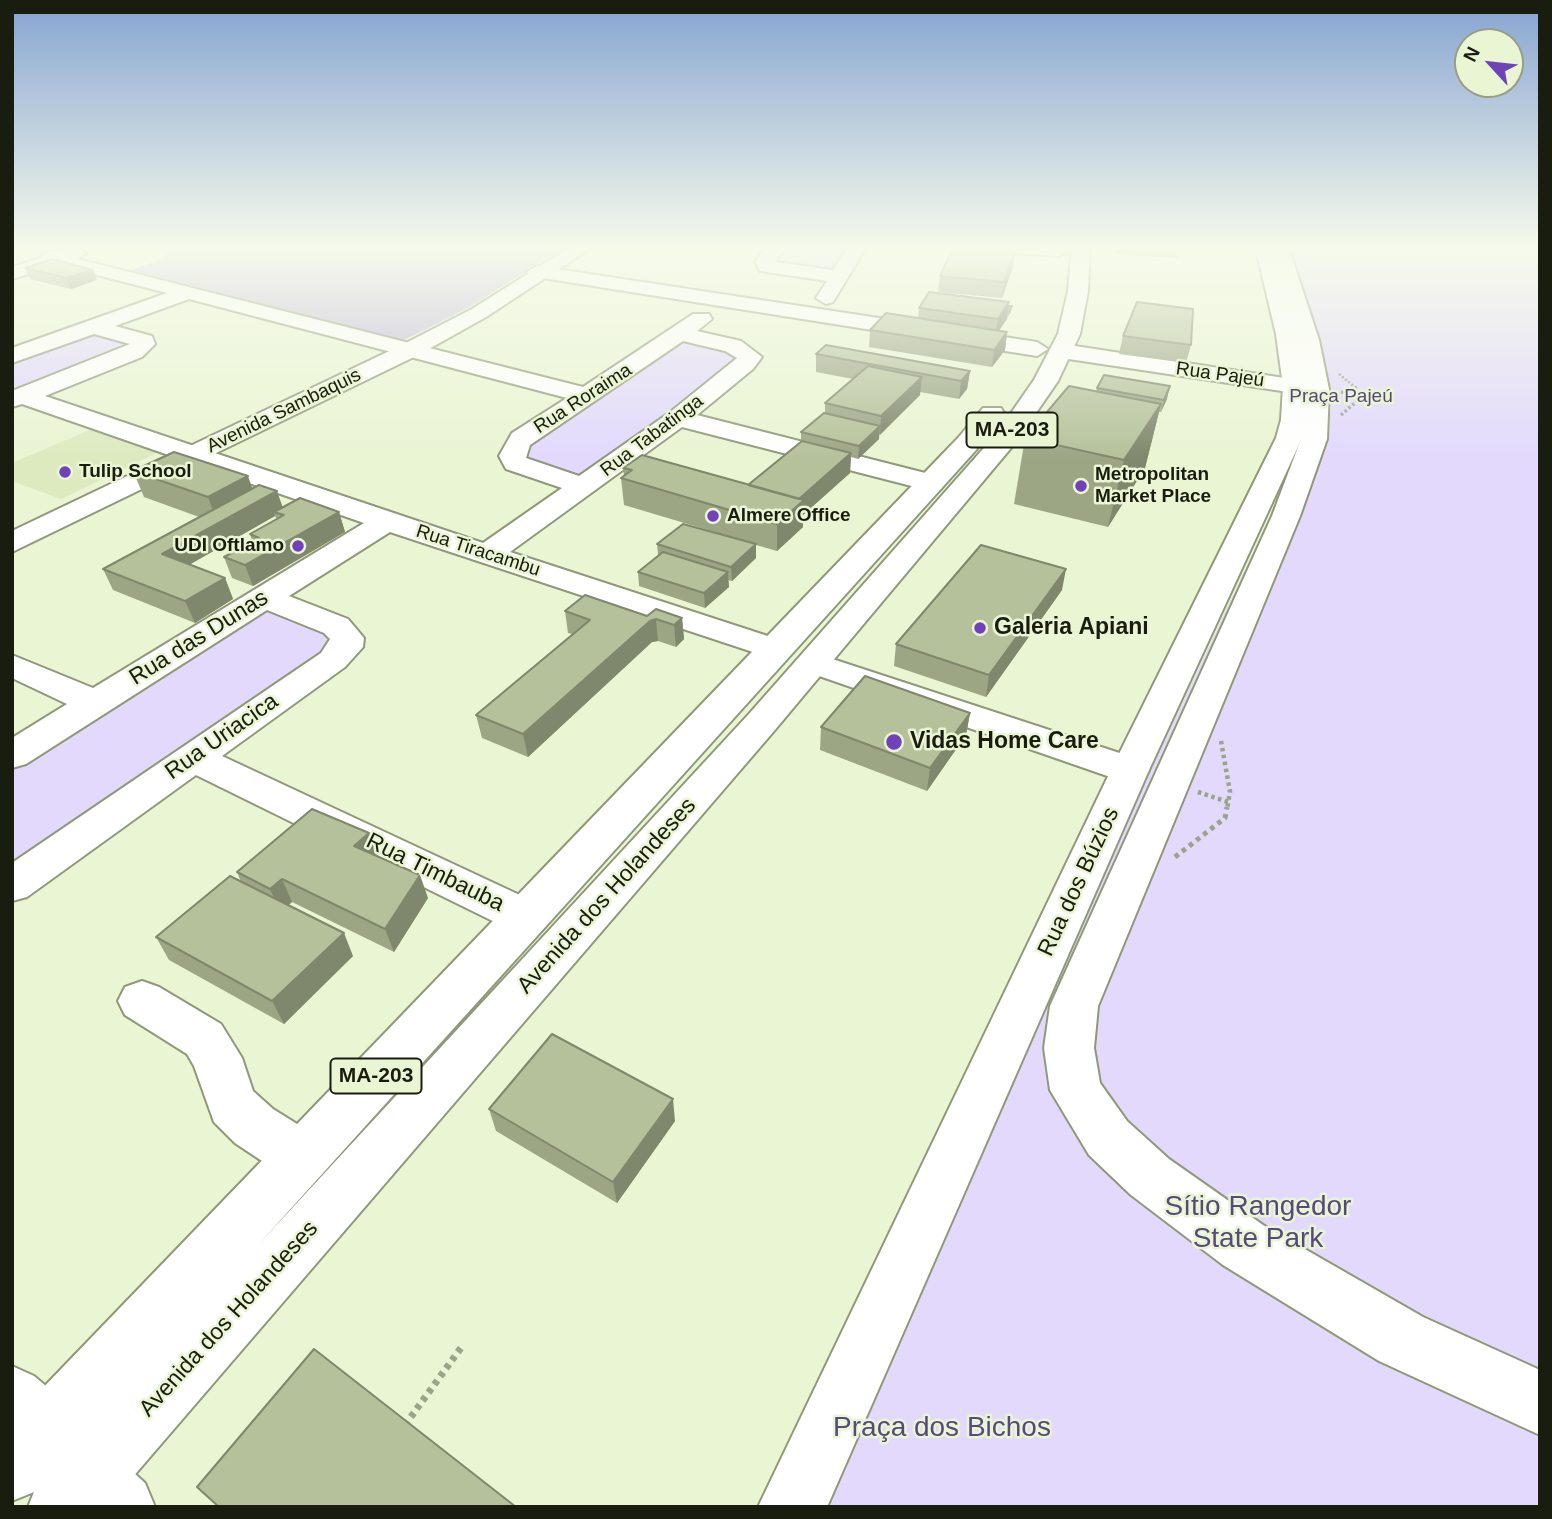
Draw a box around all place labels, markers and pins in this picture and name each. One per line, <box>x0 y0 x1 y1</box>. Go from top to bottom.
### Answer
place label: Tulip School <box>79 461 192 483</box>
marker: Tulip School <box>57 464 73 480</box>
place label: Metropolitan Market Place <box>1095 464 1211 508</box>
marker: Metropolitan Market Place <box>1073 478 1089 494</box>
place label: Almere Office <box>727 505 851 527</box>
marker: Almere Office <box>705 508 721 524</box>
place label: UDI Oftlamo <box>174 535 284 557</box>
marker: UDI Oftlamo <box>290 538 306 554</box>
place label: Galeria Apiani <box>994 614 1149 642</box>
marker: Galeria Apiani <box>972 620 988 636</box>
place label: Vidas Home Care <box>910 728 1099 756</box>
marker: Vidas Home Care <box>884 732 904 752</box>

